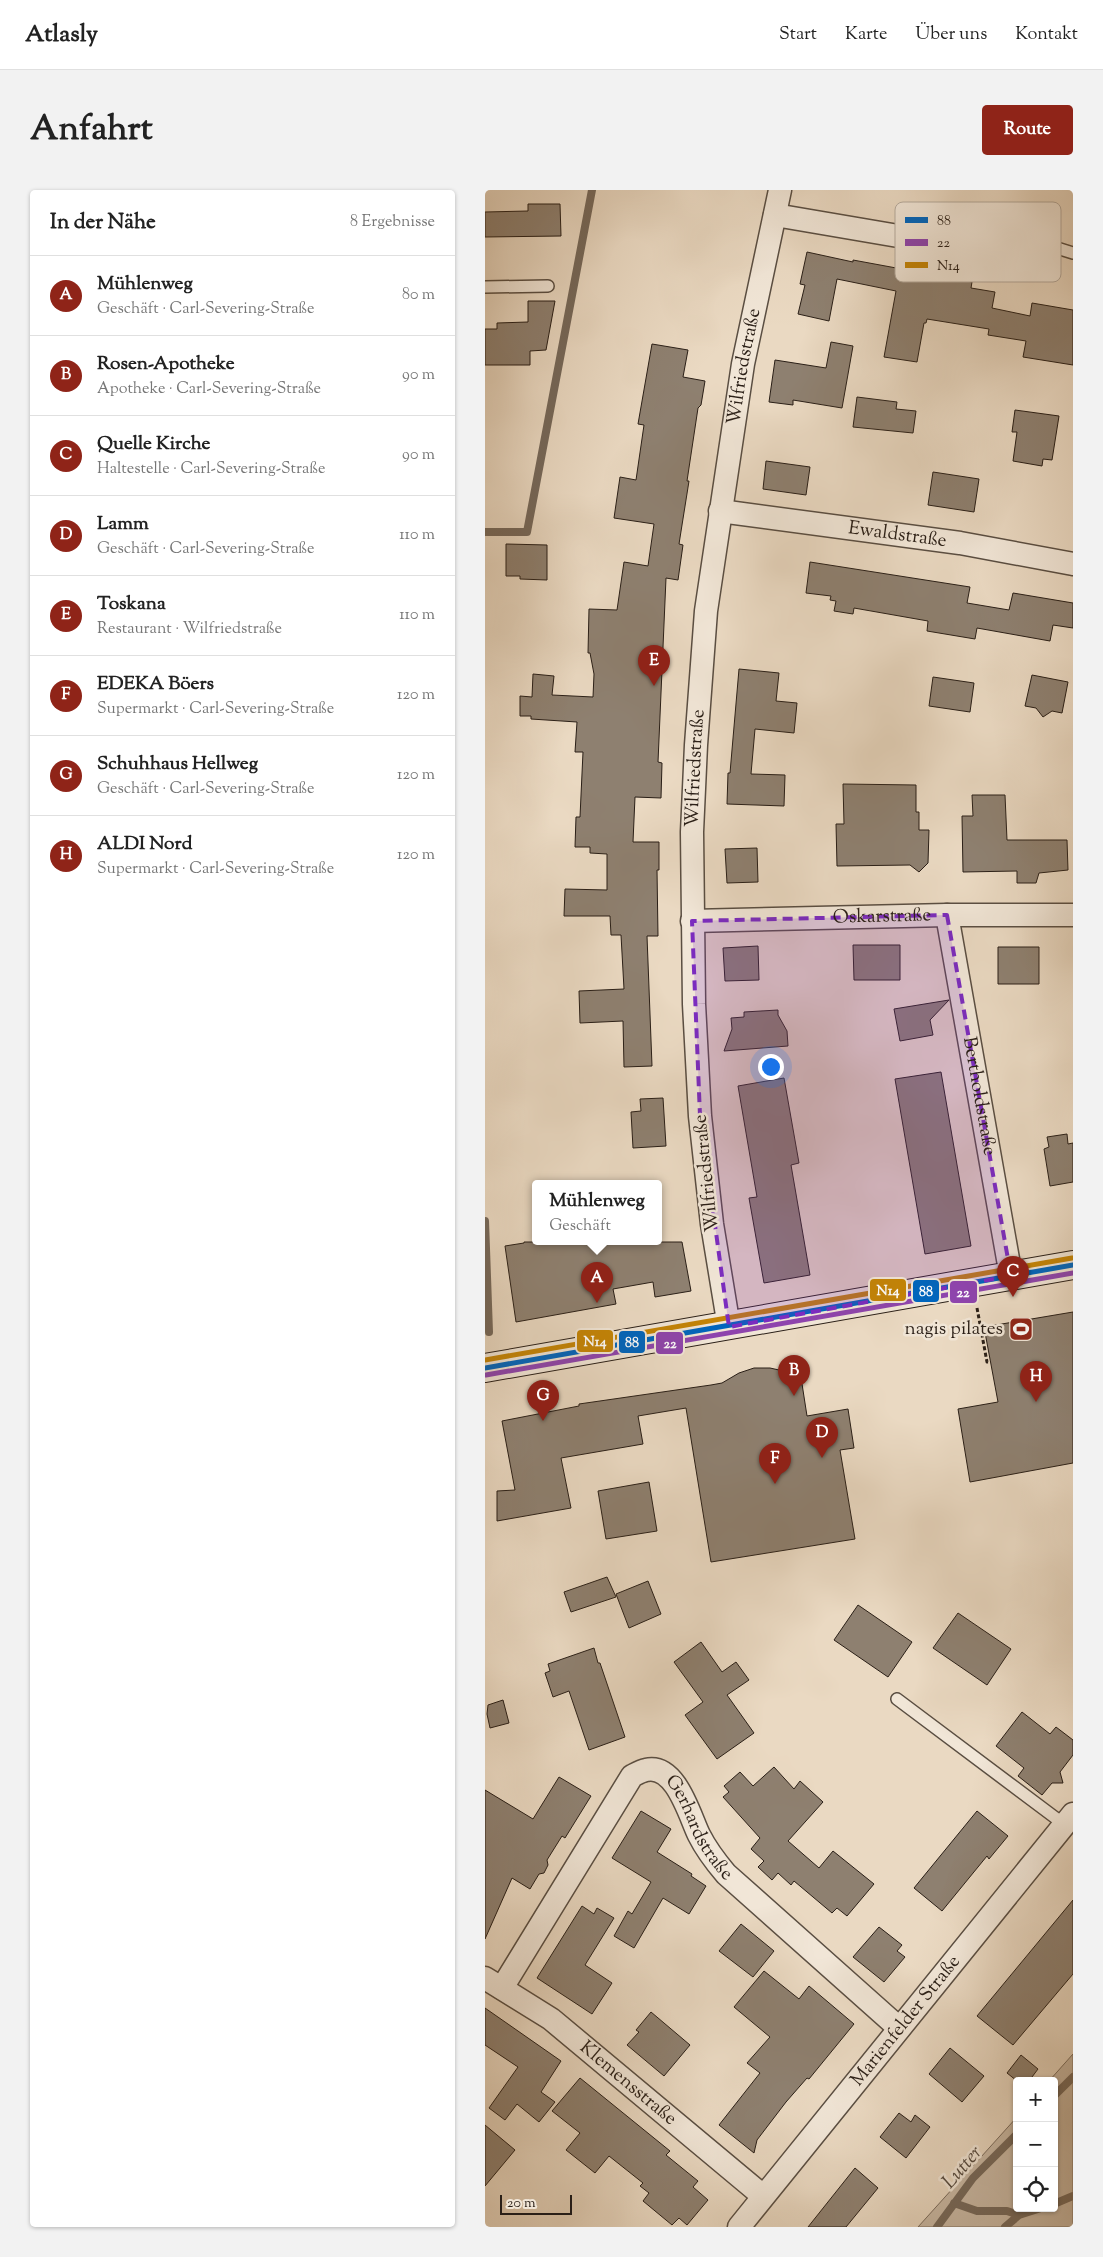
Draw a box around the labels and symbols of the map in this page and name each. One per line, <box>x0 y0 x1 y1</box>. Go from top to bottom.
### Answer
legend <box>895 202 1061 282</box>
text: 88 <box>937 212 951 232</box>
text: 22 <box>937 234 951 254</box>
text: N14 <box>937 257 960 277</box>
street label: Wilfriedstraße <box>721 306 768 427</box>
street label: Ewaldstraße <box>847 515 948 555</box>
pin: E <box>638 645 670 686</box>
street label: Wilfriedstraße <box>679 708 712 828</box>
street label: Oskarstraße <box>832 902 932 931</box>
street label: Bertholdstraße <box>955 1035 1003 1158</box>
your location <box>758 1054 784 1080</box>
street label: Wilfriedstraße <box>687 1113 727 1233</box>
pin: C <box>997 1256 1029 1297</box>
pin: A <box>581 1262 613 1303</box>
line badge: N14 <box>869 1278 907 1302</box>
line badge: 88 <box>912 1279 940 1303</box>
line badge: 22 <box>949 1280 978 1304</box>
text: N14 <box>877 1282 899 1302</box>
text: 88 <box>919 1283 933 1303</box>
text: 22 <box>956 1284 970 1304</box>
place label: nagis pilates <box>904 1316 1003 1343</box>
sports icon: nagis pilates <box>1008 1316 1034 1342</box>
line badge: N14 <box>576 1329 614 1353</box>
line badge: 88 <box>618 1330 646 1354</box>
line badge: 22 <box>655 1331 684 1355</box>
text: N14 <box>584 1333 606 1353</box>
text: 88 <box>625 1334 639 1354</box>
text: 22 <box>663 1335 677 1355</box>
pin: B <box>778 1355 810 1396</box>
pin: H <box>1020 1361 1052 1402</box>
pin: G <box>527 1380 559 1421</box>
pin: D <box>806 1417 838 1458</box>
pin: F <box>759 1443 791 1484</box>
street label: Gerhardstraße <box>659 1769 739 1887</box>
street label: Marienfelder Straße <box>844 1949 967 2092</box>
street label: Klemensstraße <box>573 2035 683 2132</box>
water label: Lutter <box>936 2140 990 2196</box>
scale bar <box>500 2192 573 2215</box>

